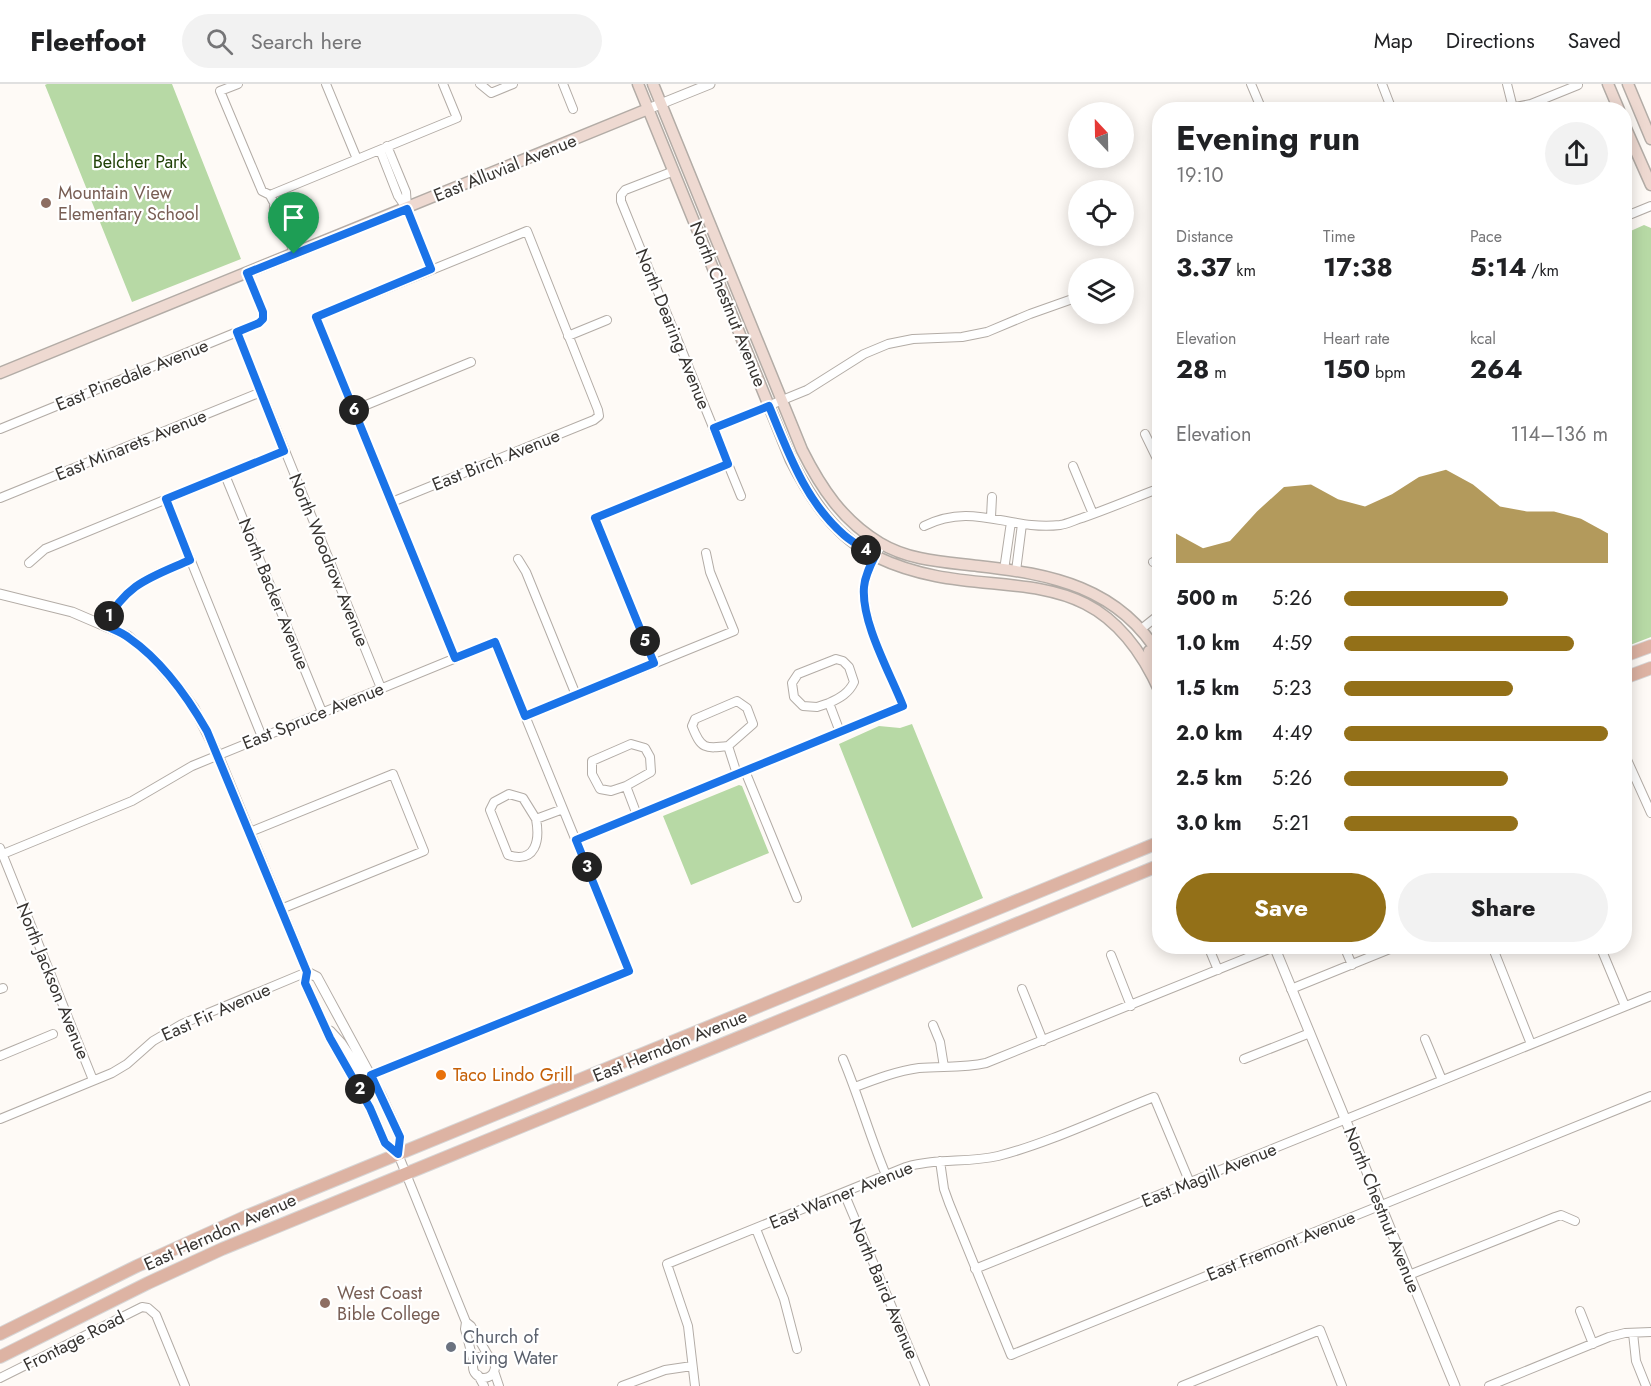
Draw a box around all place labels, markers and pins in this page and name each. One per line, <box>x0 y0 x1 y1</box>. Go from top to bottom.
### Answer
place label: Mountain View Elementary School <box>58 180 199 227</box>
pin <box>268 192 319 254</box>
marker: Mountain View Elementary School <box>39 196 53 210</box>
pin: 6 <box>339 395 369 425</box>
pin: 4 <box>851 535 881 565</box>
pin: 1 <box>94 601 124 631</box>
pin: 5 <box>630 626 660 656</box>
pin: 3 <box>572 852 602 882</box>
place label: Taco Lindo Grill <box>453 1062 573 1088</box>
marker: Taco Lindo Grill <box>434 1068 448 1082</box>
pin: 2 <box>345 1074 375 1104</box>
place label: West Coast Bible College <box>337 1280 440 1327</box>
marker: West Coast Bible College <box>318 1296 332 1310</box>
place label: Church of Living Water <box>463 1324 559 1371</box>
marker: Church of Living Water <box>444 1340 458 1354</box>

